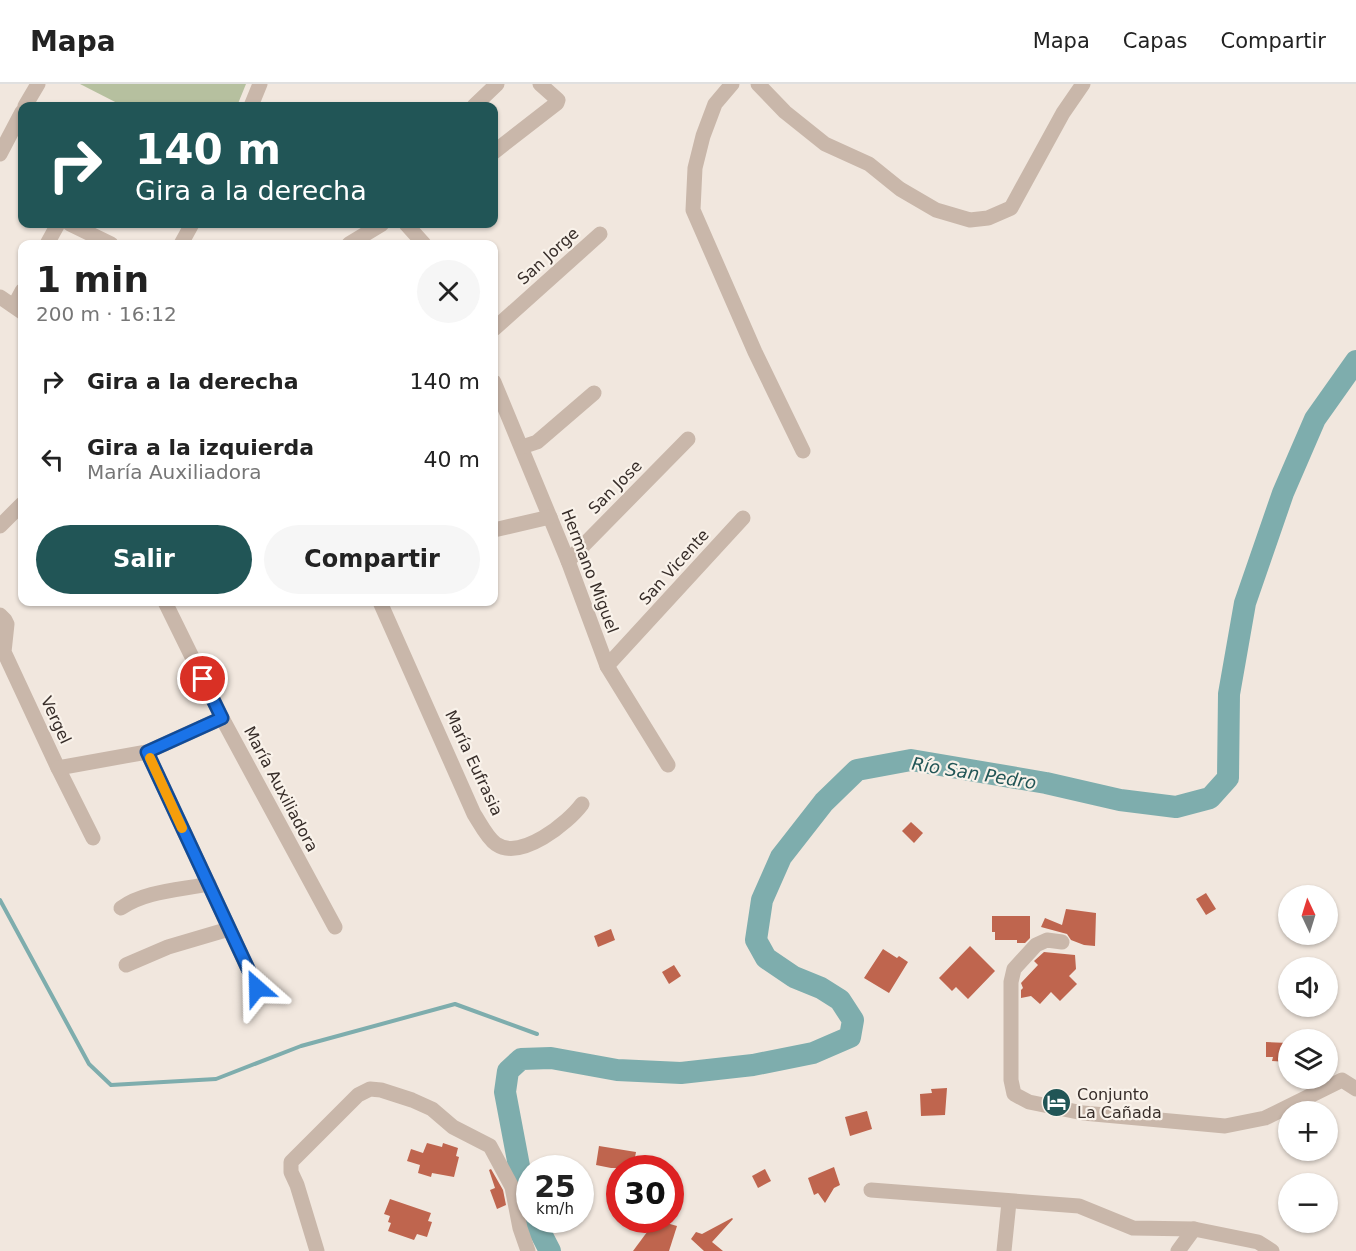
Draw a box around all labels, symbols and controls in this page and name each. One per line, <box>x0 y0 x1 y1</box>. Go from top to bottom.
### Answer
text: Mapa <box>30 25 116 58</box>
text: Mapa <box>1033 29 1090 53</box>
text: Capas <box>1123 29 1187 53</box>
text: Compartir <box>1220 29 1326 53</box>
text: 140 m <box>135 125 281 174</box>
icon: right <box>36 126 114 204</box>
text: Gira a la derecha <box>135 175 367 206</box>
street label: San Jorge <box>513 224 583 288</box>
text: 1 min <box>36 259 149 300</box>
button: close <box>417 260 480 323</box>
text: 200 m · 16:12 <box>36 302 177 326</box>
icon: right <box>36 365 69 398</box>
text: Gira a la derecha <box>87 369 299 394</box>
text: 140 m <box>410 369 480 394</box>
text: Gira a la izquierda <box>87 435 314 460</box>
icon: left <box>36 443 69 476</box>
text: 40 m <box>424 447 480 472</box>
street label: San Jose <box>584 456 646 518</box>
text: María Auxiliadora <box>87 460 261 484</box>
street label: Hermano Miguel <box>558 506 622 636</box>
button: Salir <box>36 525 252 594</box>
button: Compartir <box>264 525 480 594</box>
street label: San Vicente <box>635 525 713 609</box>
pin <box>177 653 228 704</box>
icon: arrive <box>186 662 219 695</box>
street label: Vergel <box>37 693 75 747</box>
street label: María Eufrasia <box>441 707 507 819</box>
street label: María Auxiliadora <box>240 723 322 855</box>
water label: Río San Pedro <box>910 753 1038 793</box>
north arrow <box>1278 885 1338 945</box>
map controls <box>1278 885 1338 1233</box>
position arrow <box>225 956 289 1020</box>
button: sound <box>1278 957 1338 1017</box>
button: layers <box>1278 1029 1338 1089</box>
place label: Conjunto La Cañada <box>1077 1085 1162 1122</box>
hotel icon: Conjunto La Cañada <box>1040 1087 1072 1119</box>
button: + <box>1278 1101 1338 1161</box>
speed limit sign: 30 <box>606 1155 684 1233</box>
text: 25 <box>534 1169 576 1204</box>
button: − <box>1278 1173 1338 1233</box>
text: km/h <box>536 1200 574 1218</box>

